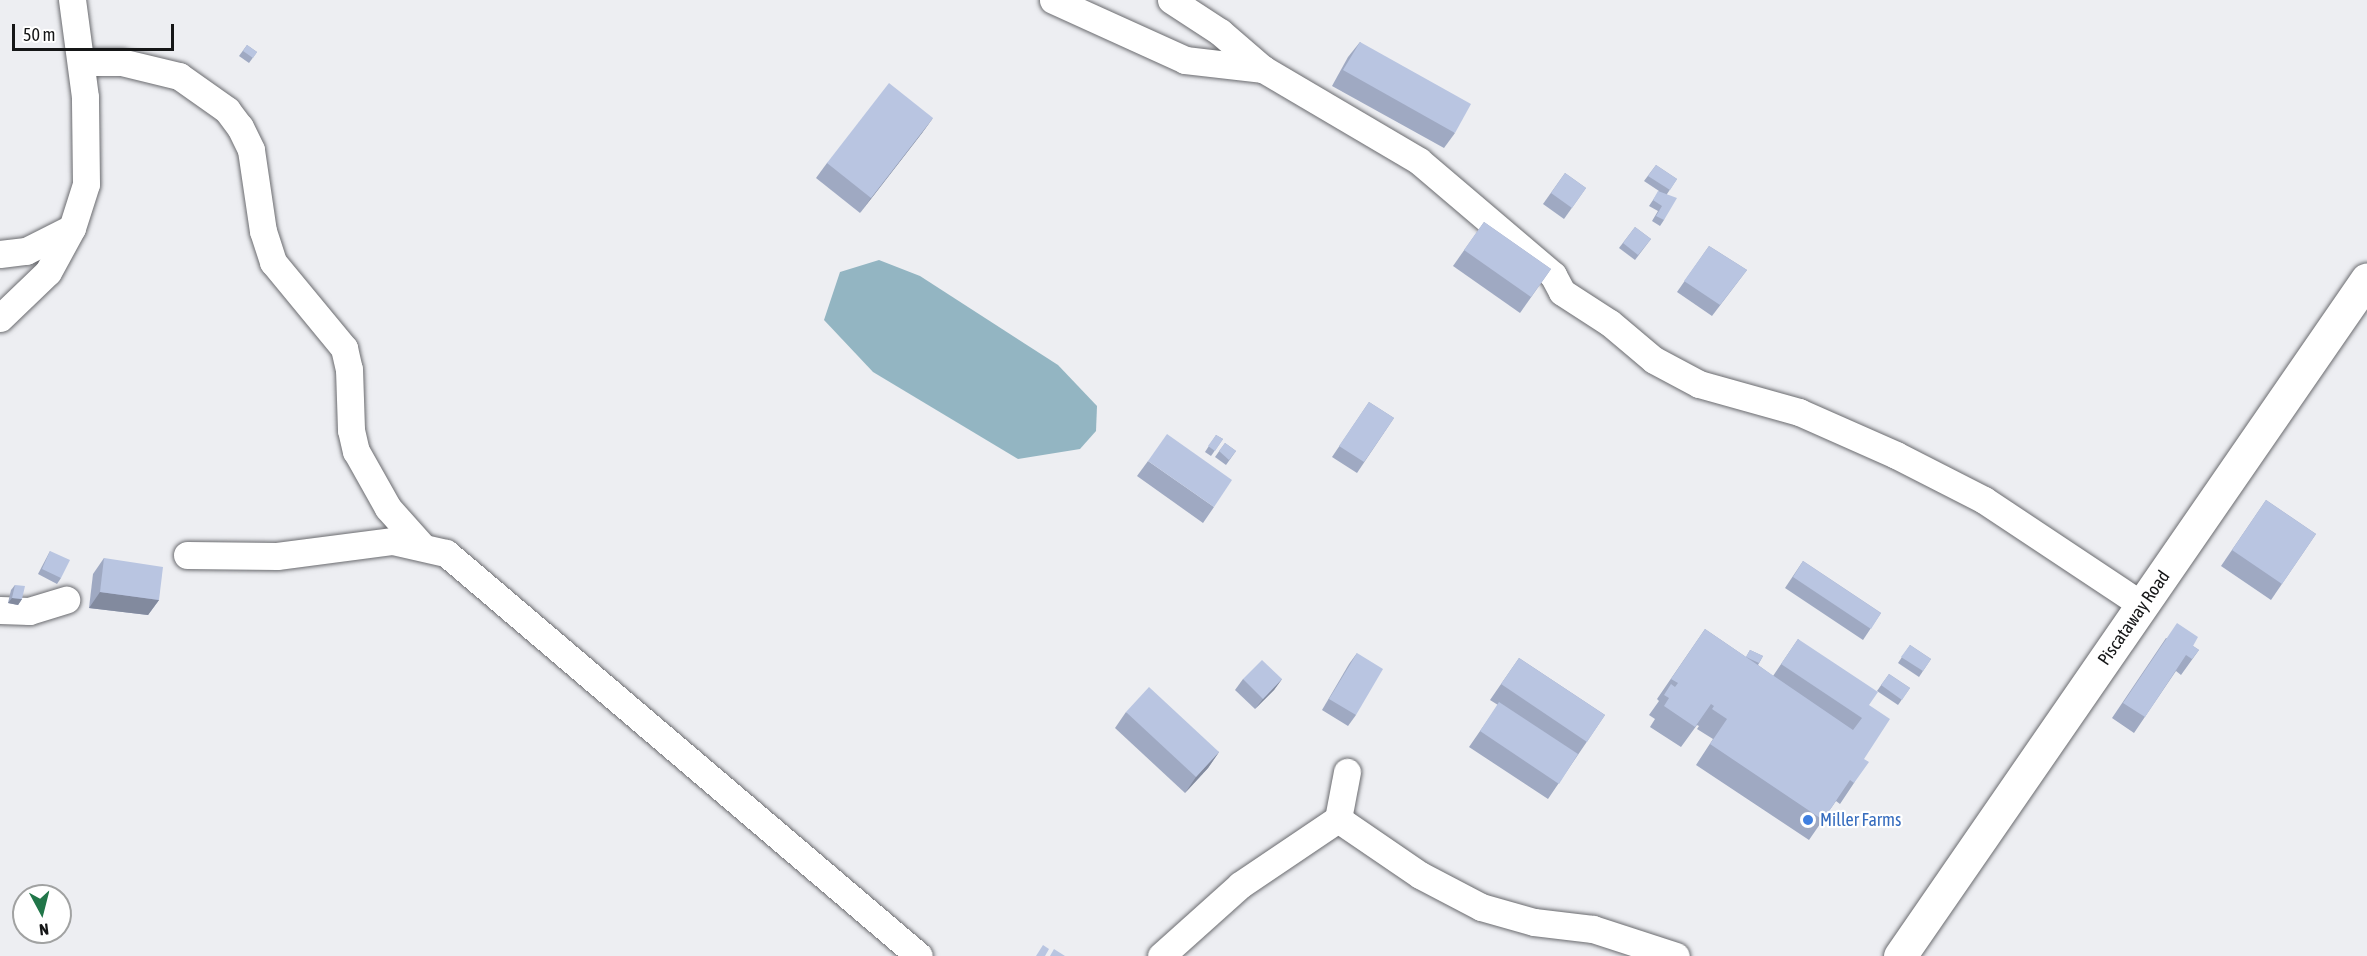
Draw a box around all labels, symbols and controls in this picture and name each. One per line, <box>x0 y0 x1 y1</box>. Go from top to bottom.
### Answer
scale bar <box>15 12 177 50</box>
text: 50 m <box>23 24 55 45</box>
street label: Piscataway Road <box>2093 566 2175 670</box>
place label: Miller Farms <box>1820 809 1901 831</box>
marker: Miller Farms <box>1801 813 1815 827</box>
north arrow <box>12 884 72 944</box>
text: N <box>38 920 50 939</box>

